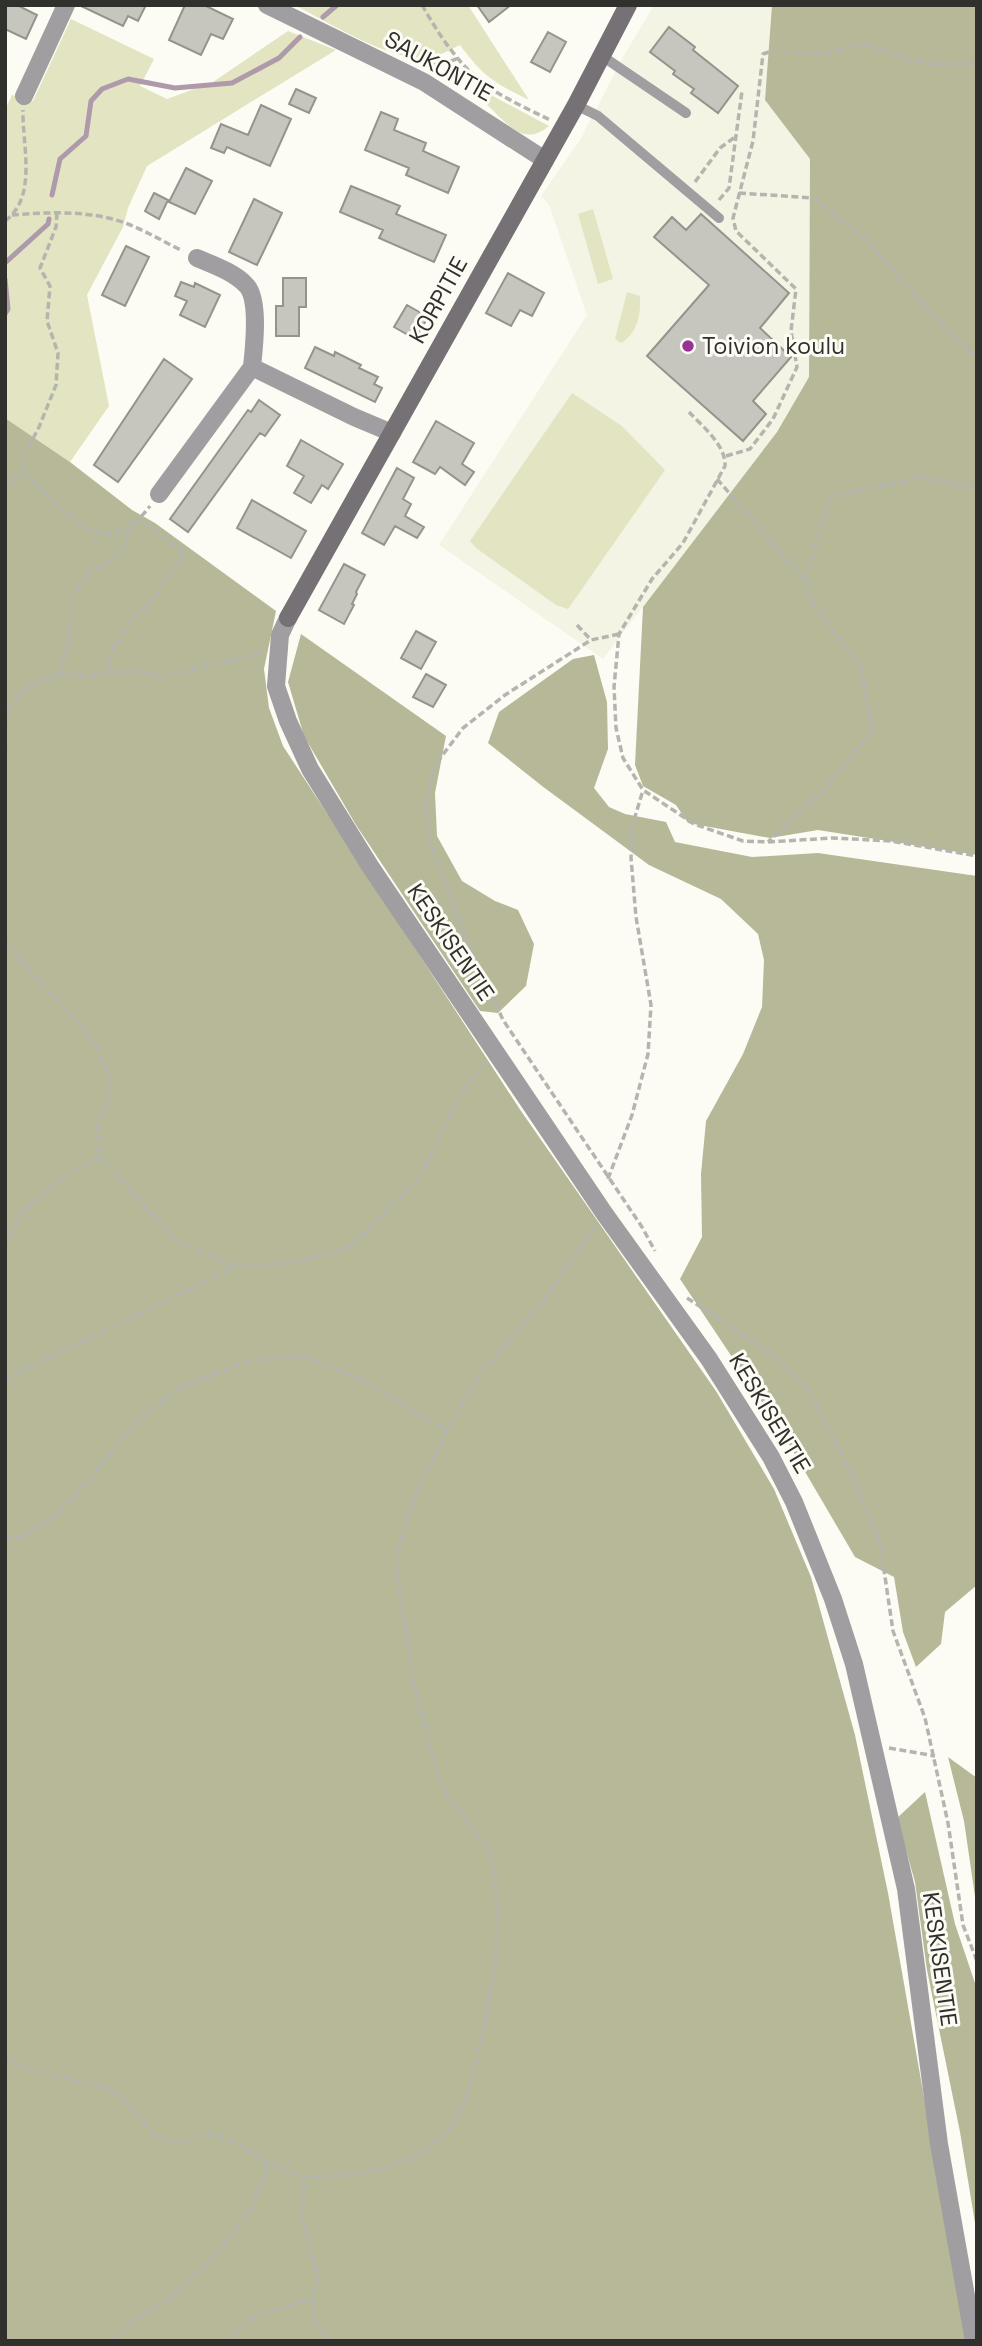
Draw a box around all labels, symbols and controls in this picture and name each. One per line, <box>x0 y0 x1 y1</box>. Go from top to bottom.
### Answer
street label: SAUKONTIE <box>379 24 499 108</box>
street label: KORPITIE <box>402 251 474 349</box>
place label: Toivion koulu <box>702 331 845 361</box>
marker: Toivion koulu <box>680 338 696 354</box>
street label: KESKISENTIE <box>401 878 501 1006</box>
street label: KESKISENTIE <box>722 1347 818 1479</box>
street label: KESKISENTIE <box>916 1890 964 2028</box>

